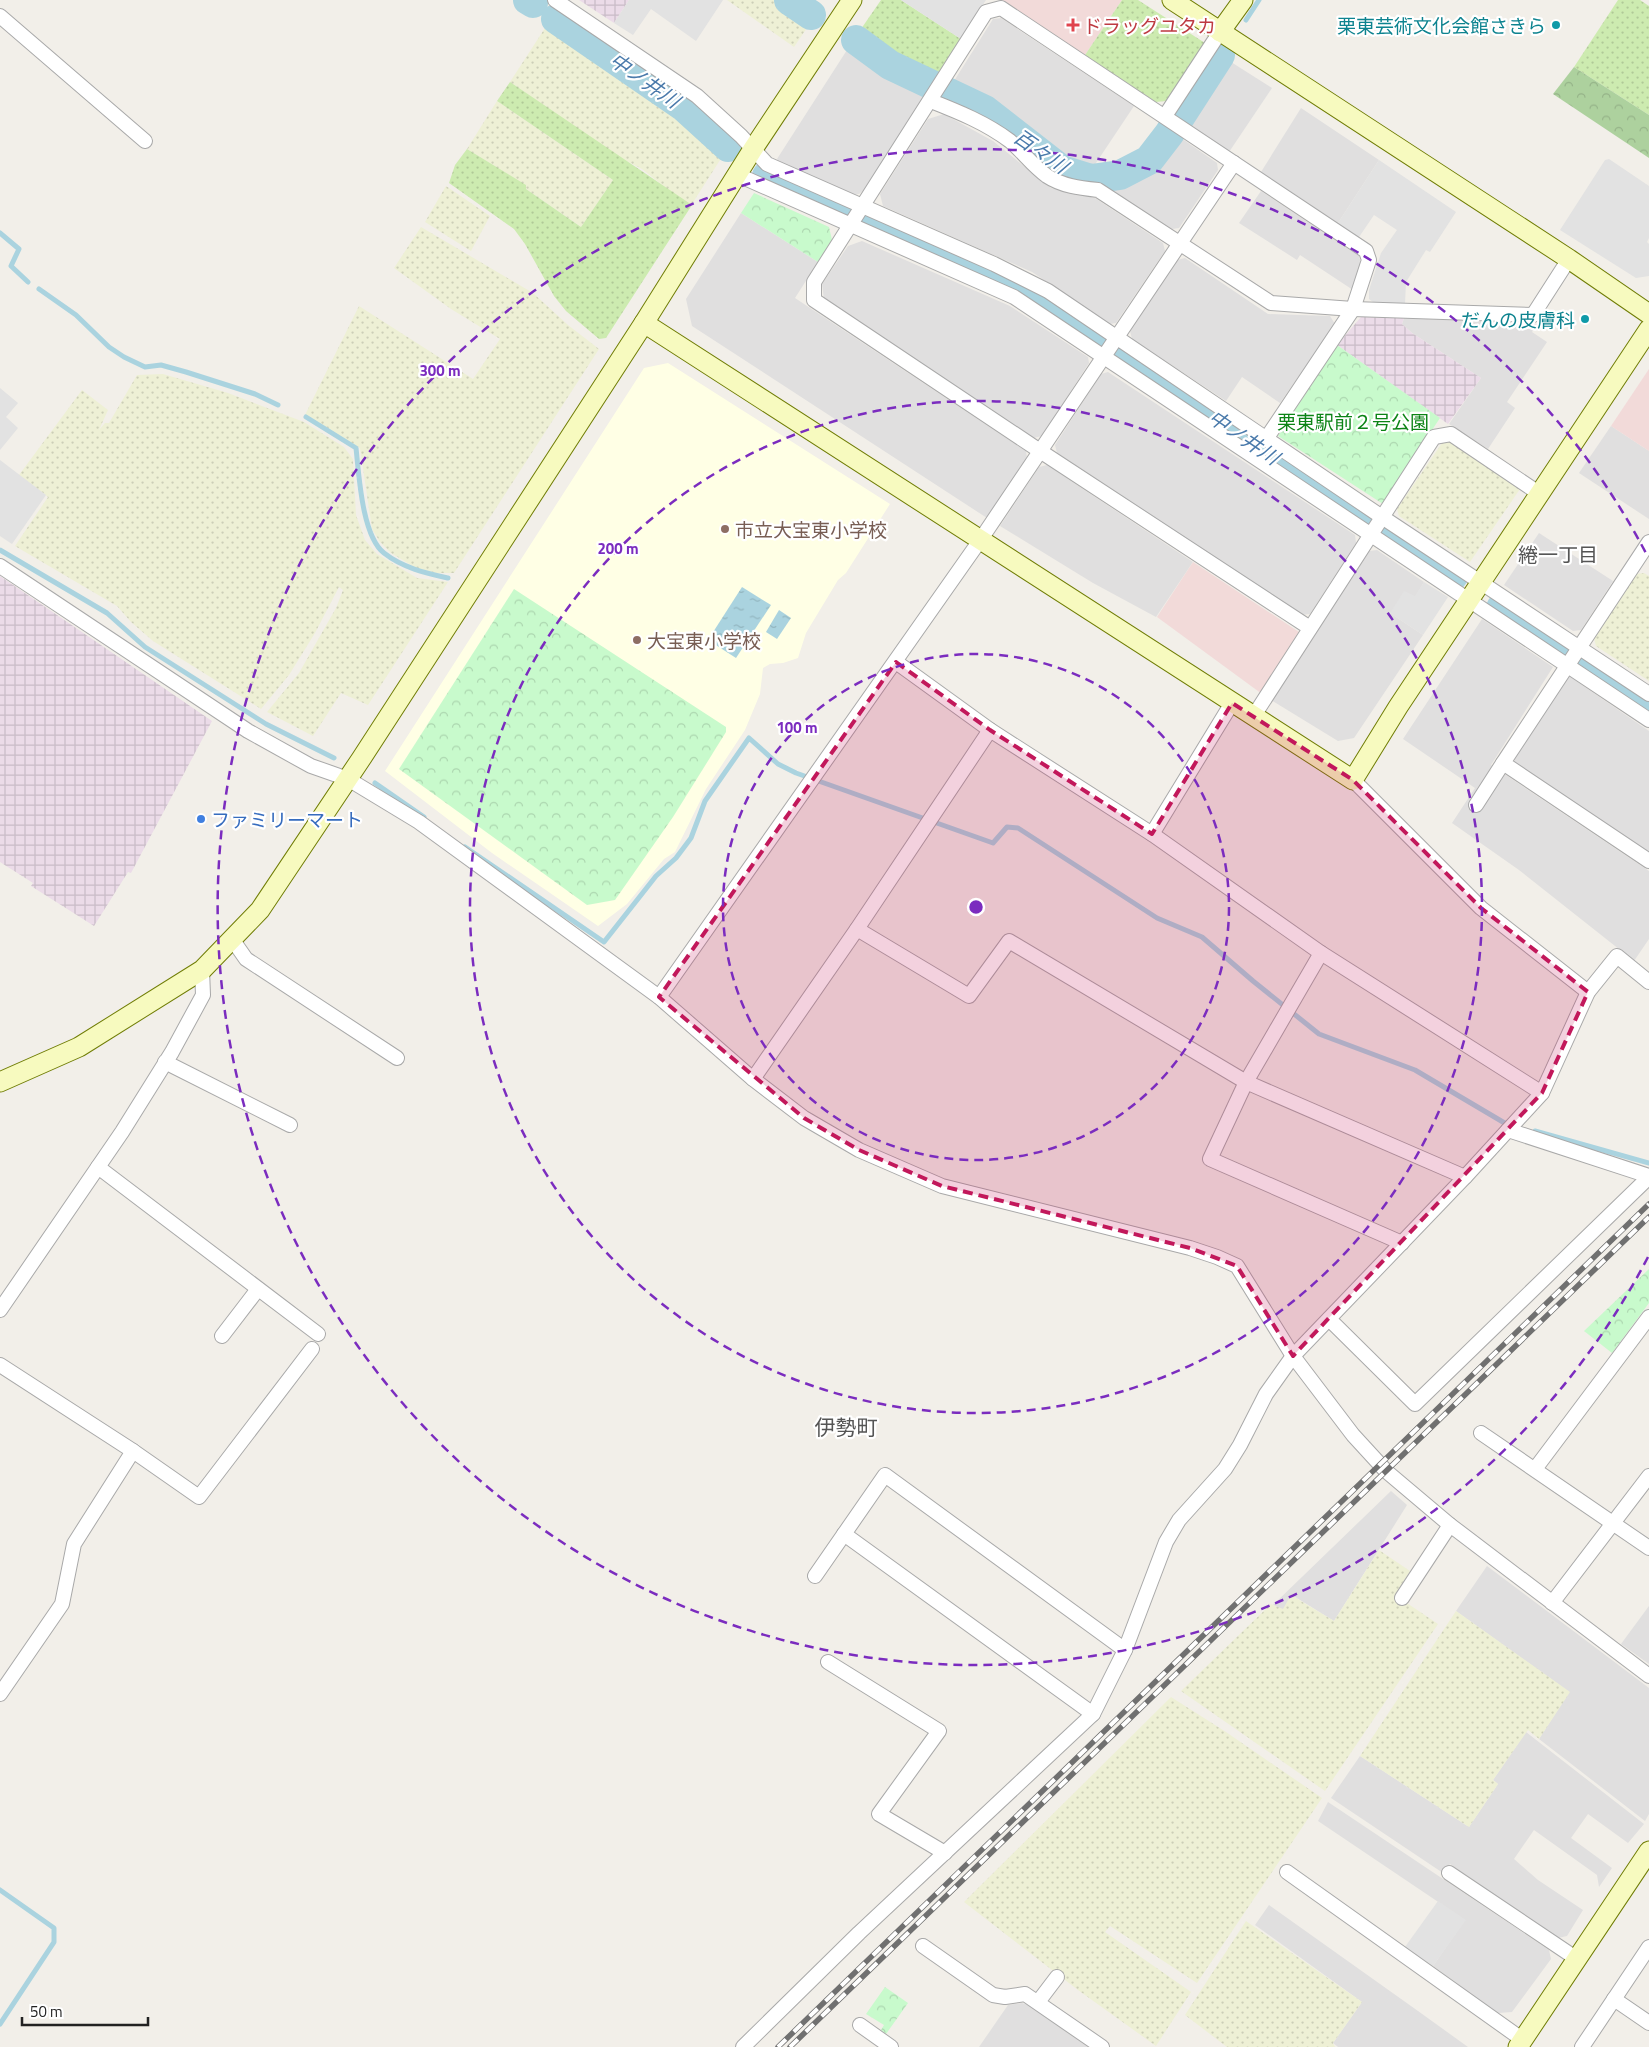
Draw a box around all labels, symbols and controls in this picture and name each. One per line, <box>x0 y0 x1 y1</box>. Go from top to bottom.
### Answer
place label: ドラッグユタカ <box>1083 11 1216 40</box>
place label: 栗東芸術文化会館さきら <box>1337 11 1546 40</box>
marker: ドラッグユタカ <box>1067 19 1079 31</box>
marker: 栗東芸術文化会館さきら <box>1550 19 1562 31</box>
water label: 中ノ井川 <box>603 44 688 117</box>
water label: 百々川 <box>1008 121 1076 182</box>
place label: だんの皮膚科 <box>1461 305 1575 334</box>
marker: だんの皮膚科 <box>1579 313 1591 325</box>
text: 300 m <box>419 359 461 382</box>
water label: 中ノ井川 <box>1202 402 1287 473</box>
park label: 栗東駅前２号公園 <box>1277 407 1429 436</box>
place label: 市立大宝東小学校 <box>735 515 887 544</box>
marker: 市立大宝東小学校 <box>719 523 731 535</box>
text: 200 m <box>597 537 639 560</box>
district label: 綣一丁目 <box>1518 539 1598 570</box>
place label: 大宝東小学校 <box>647 626 761 655</box>
marker: 大宝東小学校 <box>631 634 643 646</box>
text: 100 m <box>776 716 818 739</box>
place label: ファミリーマート <box>211 805 363 834</box>
marker: ファミリーマート <box>195 813 207 825</box>
centre of rings <box>967 898 985 916</box>
district label: 伊勢町 <box>815 1411 878 1443</box>
scale bar <box>22 1994 149 2026</box>
text: 50 m <box>30 2000 63 2023</box>

